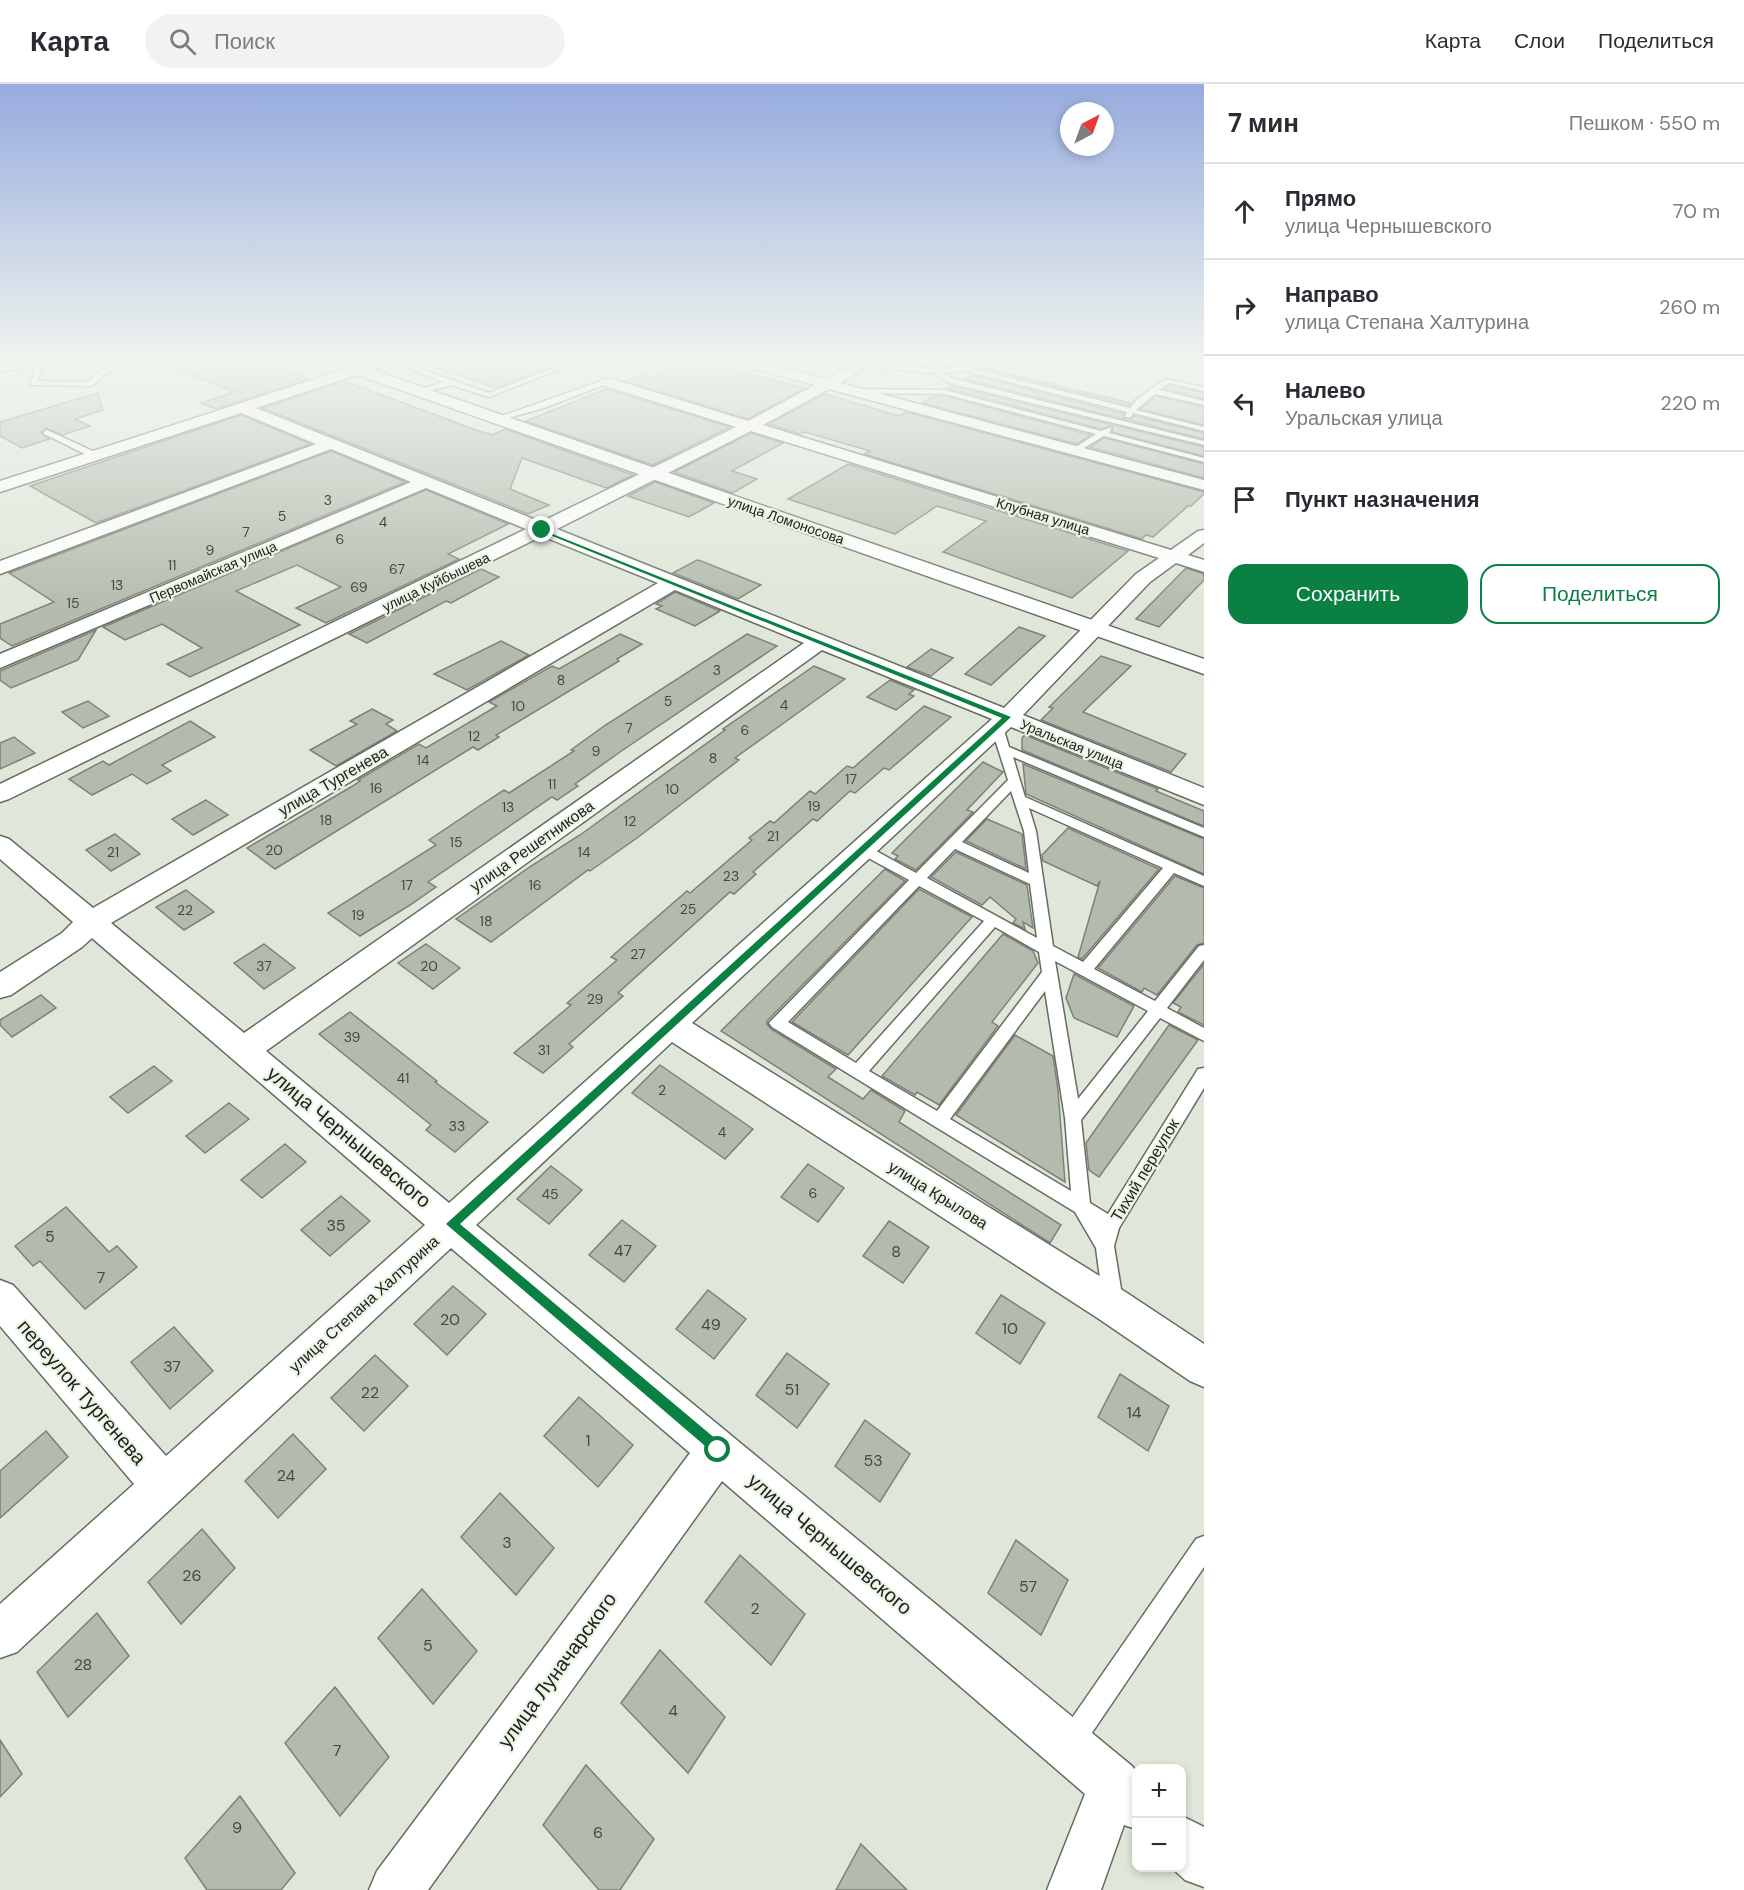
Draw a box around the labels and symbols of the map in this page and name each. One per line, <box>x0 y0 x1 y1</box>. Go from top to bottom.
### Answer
north arrow <box>1060 102 1114 156</box>
house number: 3 <box>324 491 332 509</box>
street label: улица Ломоносова <box>725 492 847 548</box>
street label: Клубная улица <box>994 493 1092 539</box>
house number: 5 <box>278 507 286 525</box>
house number: 4 <box>379 513 388 531</box>
route end <box>528 516 554 542</box>
house number: 7 <box>242 523 250 541</box>
house number: 6 <box>336 530 344 548</box>
street label: Первомайская улица <box>146 537 280 607</box>
house number: 9 <box>206 541 215 559</box>
street label: улица Куйбышева <box>379 548 493 616</box>
house number: 11 <box>168 556 176 574</box>
house number: 67 <box>389 560 405 578</box>
house number: 13 <box>111 576 123 594</box>
house number: 69 <box>350 578 368 596</box>
house number: 15 <box>67 594 79 612</box>
house number: 3 <box>713 661 721 679</box>
house number: 8 <box>557 671 565 689</box>
house number: 5 <box>664 692 672 710</box>
house number: 4 <box>780 696 789 714</box>
house number: 10 <box>511 697 525 715</box>
street label: Уральская улица <box>1017 715 1127 773</box>
house number: 7 <box>625 719 633 737</box>
house number: 6 <box>741 721 749 739</box>
house number: 12 <box>468 727 480 745</box>
street label: улица Тургенева <box>274 741 392 821</box>
house number: 9 <box>592 742 601 760</box>
house number: 8 <box>709 749 717 767</box>
house number: 14 <box>417 751 430 769</box>
house number: 17 <box>845 770 857 788</box>
house number: 11 <box>548 775 556 793</box>
house number: 16 <box>369 779 383 797</box>
house number: 10 <box>665 780 679 798</box>
street label: улица Решетникова <box>466 795 598 897</box>
house number: 19 <box>807 797 821 815</box>
house number: 13 <box>502 798 514 816</box>
house number: 18 <box>320 811 332 829</box>
house number: 12 <box>624 812 636 830</box>
house number: 21 <box>767 827 779 845</box>
house number: 15 <box>450 833 462 851</box>
house number: 20 <box>265 841 283 859</box>
house number: 21 <box>107 843 119 861</box>
house number: 14 <box>578 843 591 861</box>
house number: 23 <box>723 867 739 885</box>
house number: 17 <box>401 876 413 894</box>
house number: 16 <box>528 876 542 894</box>
house number: 25 <box>680 900 696 918</box>
house number: 22 <box>177 901 193 919</box>
house number: 19 <box>351 906 365 924</box>
house number: 18 <box>480 912 492 930</box>
house number: 27 <box>630 945 646 963</box>
house number: 37 <box>256 957 272 975</box>
house number: 20 <box>420 957 438 975</box>
house number: 29 <box>587 990 604 1008</box>
house number: 39 <box>344 1028 361 1046</box>
house number: 31 <box>538 1041 550 1059</box>
street label: улица Чернышевского <box>261 1061 437 1213</box>
house number: 41 <box>397 1069 409 1087</box>
house number: 2 <box>658 1081 666 1099</box>
street label: Тихий переулок <box>1106 1114 1184 1225</box>
house number: 33 <box>449 1117 465 1135</box>
house number: 4 <box>718 1123 727 1141</box>
street label: улица Крылова <box>884 1156 992 1234</box>
house number: 6 <box>809 1184 817 1202</box>
house number: 45 <box>541 1185 559 1203</box>
house number: 35 <box>326 1215 346 1236</box>
house number: 5 <box>45 1226 55 1247</box>
street label: улица Степана Халтурина <box>284 1231 444 1377</box>
house number: 47 <box>614 1240 632 1261</box>
house number: 8 <box>891 1241 901 1262</box>
house number: 7 <box>97 1267 105 1288</box>
house number: 20 <box>440 1309 460 1330</box>
street label: переулок Тургенева <box>12 1314 153 1471</box>
house number: 49 <box>701 1314 721 1335</box>
house number: 10 <box>1002 1318 1018 1339</box>
house number: 37 <box>163 1356 181 1377</box>
house number: 51 <box>785 1379 799 1400</box>
house number: 22 <box>361 1382 379 1403</box>
house number: 14 <box>1127 1402 1142 1423</box>
house number: 1 <box>586 1430 591 1451</box>
route start <box>704 1436 730 1462</box>
house number: 53 <box>863 1450 883 1471</box>
house number: 24 <box>277 1465 296 1486</box>
street label: улица Чернышевского <box>742 1468 918 1620</box>
house number: 3 <box>502 1532 512 1553</box>
house number: 26 <box>182 1565 202 1586</box>
house number: 57 <box>1019 1576 1037 1597</box>
street label: улица Луначарского <box>492 1587 622 1753</box>
house number: 2 <box>750 1598 760 1619</box>
house number: 5 <box>423 1635 433 1656</box>
house number: 28 <box>74 1654 92 1675</box>
house number: 4 <box>668 1700 678 1721</box>
house number: 7 <box>333 1740 341 1761</box>
house number: 9 <box>232 1817 242 1838</box>
house number: 6 <box>593 1822 603 1843</box>

